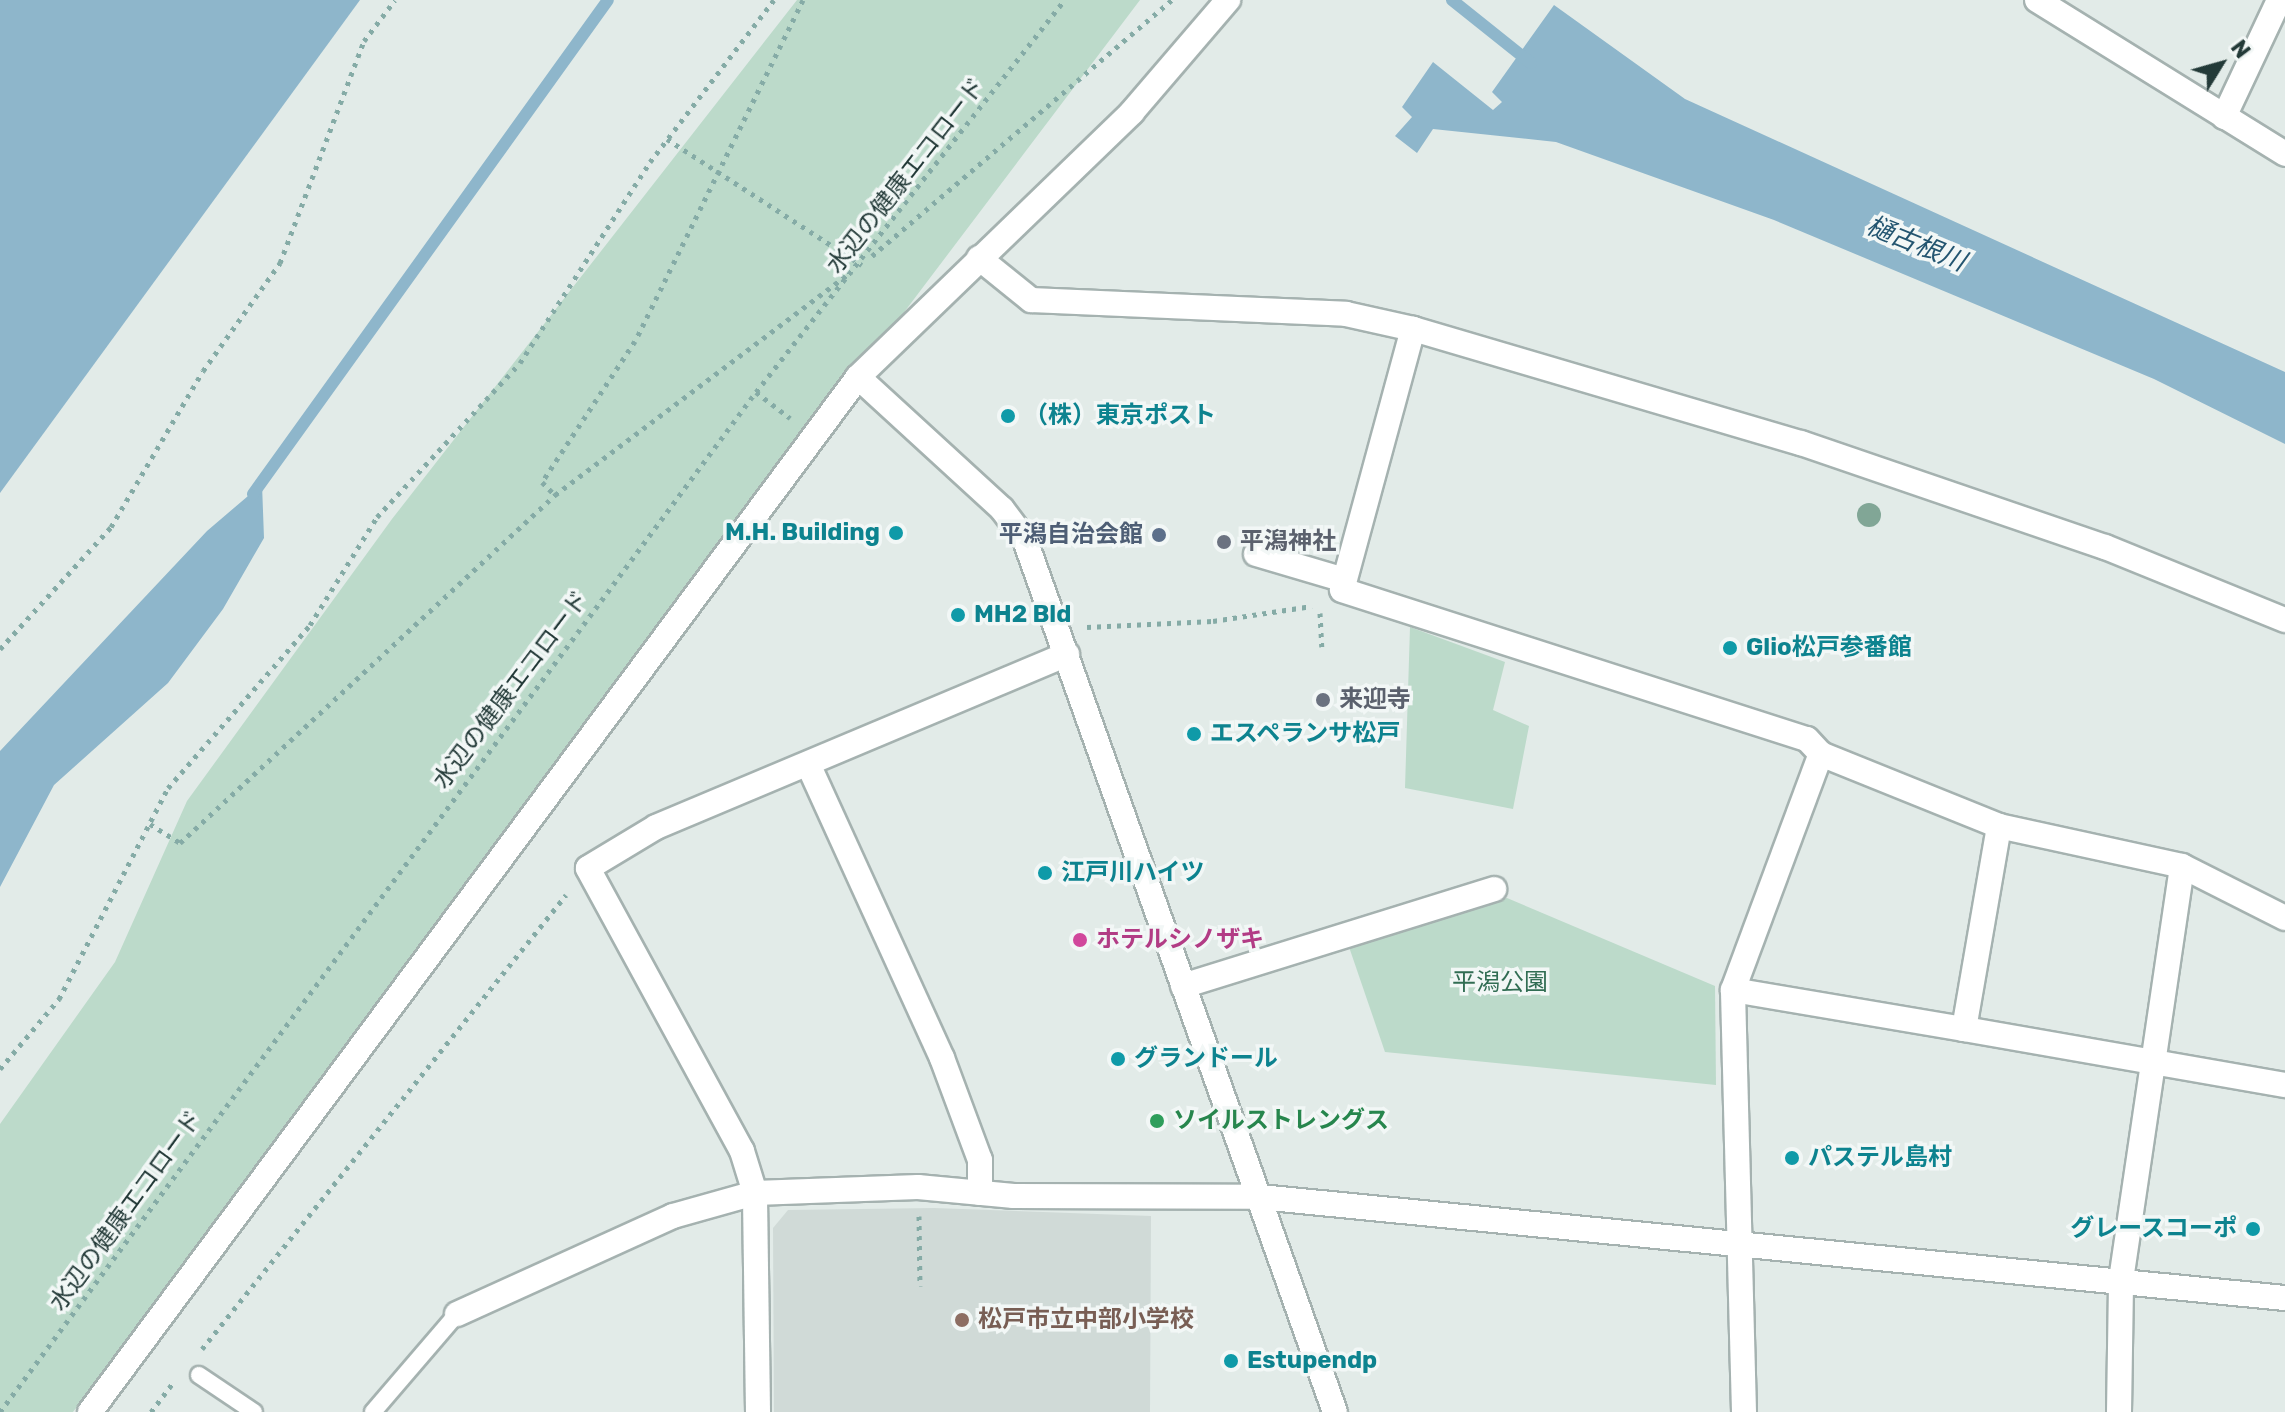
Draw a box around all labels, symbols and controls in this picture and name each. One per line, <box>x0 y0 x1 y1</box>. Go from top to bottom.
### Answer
north arrow <box>2181 24 2261 104</box>
text: N <box>2225 35 2256 64</box>
street label: 水辺の健康エコロード <box>821 73 991 279</box>
water label: 樋古根川 <box>1862 210 1970 278</box>
place label: （株）東京ポスト <box>1024 402 1216 430</box>
marker: （株）東京ポスト <box>999 407 1017 425</box>
place label: M.H. Building <box>725 519 880 547</box>
place label: 平潟自治会館 <box>999 521 1143 549</box>
marker: M.H. Building <box>887 524 905 542</box>
marker: 平潟自治会館 <box>1150 526 1168 544</box>
place label: 平潟神社 <box>1240 528 1336 556</box>
marker: 平潟神社 <box>1215 533 1233 551</box>
street label: 水辺の健康エコロード <box>427 585 595 795</box>
place label: MH2 Bld <box>974 601 1071 629</box>
marker: MH2 Bld <box>949 606 967 624</box>
place label: Glio松戸参番館 <box>1746 634 1912 662</box>
marker: Glio松戸参番館 <box>1721 639 1739 657</box>
place label: 来迎寺 <box>1339 686 1411 714</box>
marker: 来迎寺 <box>1314 691 1332 709</box>
place label: エスペランサ松戸 <box>1210 720 1402 748</box>
marker: エスペランサ松戸 <box>1185 725 1203 743</box>
place label: 江戸川ハイツ <box>1061 859 1205 887</box>
marker: 江戸川ハイツ <box>1036 864 1054 882</box>
place label: ホテルシノザキ <box>1096 926 1264 954</box>
marker: ホテルシノザキ <box>1071 931 1089 949</box>
park label: 平潟公園 <box>1452 969 1548 997</box>
place label: グランドール <box>1134 1045 1278 1073</box>
marker: グランドール <box>1109 1050 1127 1068</box>
street label: 水辺の健康エコロード <box>44 1105 208 1317</box>
place label: ソイルストレングス <box>1173 1107 1389 1135</box>
marker: ソイルストレングス <box>1148 1112 1166 1130</box>
place label: パステル島村 <box>1808 1144 1952 1172</box>
marker: パステル島村 <box>1783 1149 1801 1167</box>
place label: グレースコーポ <box>2069 1215 2237 1243</box>
marker: グレースコーポ <box>2244 1220 2262 1238</box>
place label: 松戸市立中部小学校 <box>978 1306 1194 1334</box>
marker: 松戸市立中部小学校 <box>953 1311 971 1329</box>
place label: Estupendp <box>1247 1347 1377 1375</box>
marker: Estupendp <box>1222 1352 1240 1370</box>

